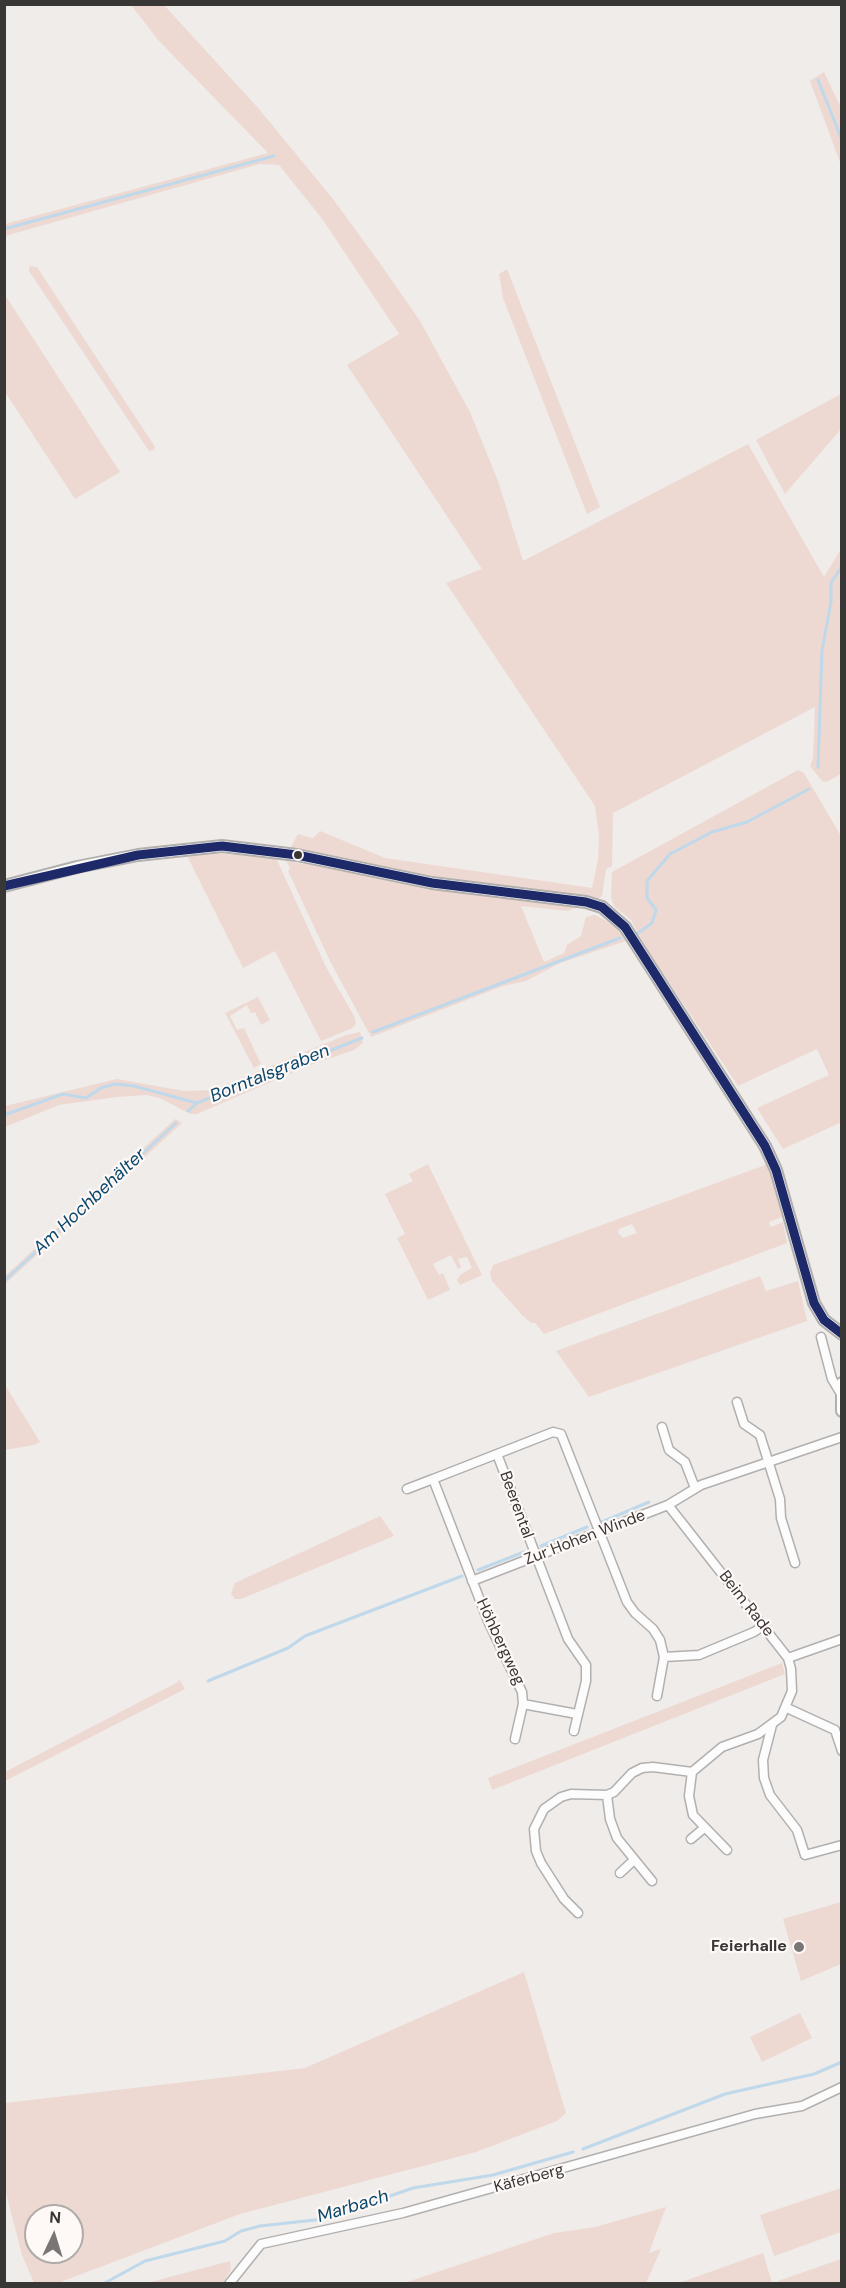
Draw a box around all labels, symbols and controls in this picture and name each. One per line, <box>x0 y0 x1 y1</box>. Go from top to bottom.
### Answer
unlabelled marker <box>292 849 304 861</box>
water label: Borntalsgraben <box>207 1040 333 1108</box>
water label: Am Hochbehälter <box>29 1144 151 1260</box>
street label: Beerental <box>495 1469 537 1541</box>
street label: Zur Hohen Winde <box>522 1506 648 1570</box>
street label: Beim Rade <box>714 1567 778 1641</box>
street label: Höhbergweg <box>472 1596 528 1688</box>
place label: Feierhalle <box>711 1937 787 1957</box>
marker: Feierhalle <box>792 1940 806 1954</box>
street label: Käferberg <box>492 2160 566 2198</box>
water label: Marbach <box>315 2186 391 2228</box>
north arrow <box>24 2204 84 2264</box>
text: N <box>49 2207 62 2228</box>

